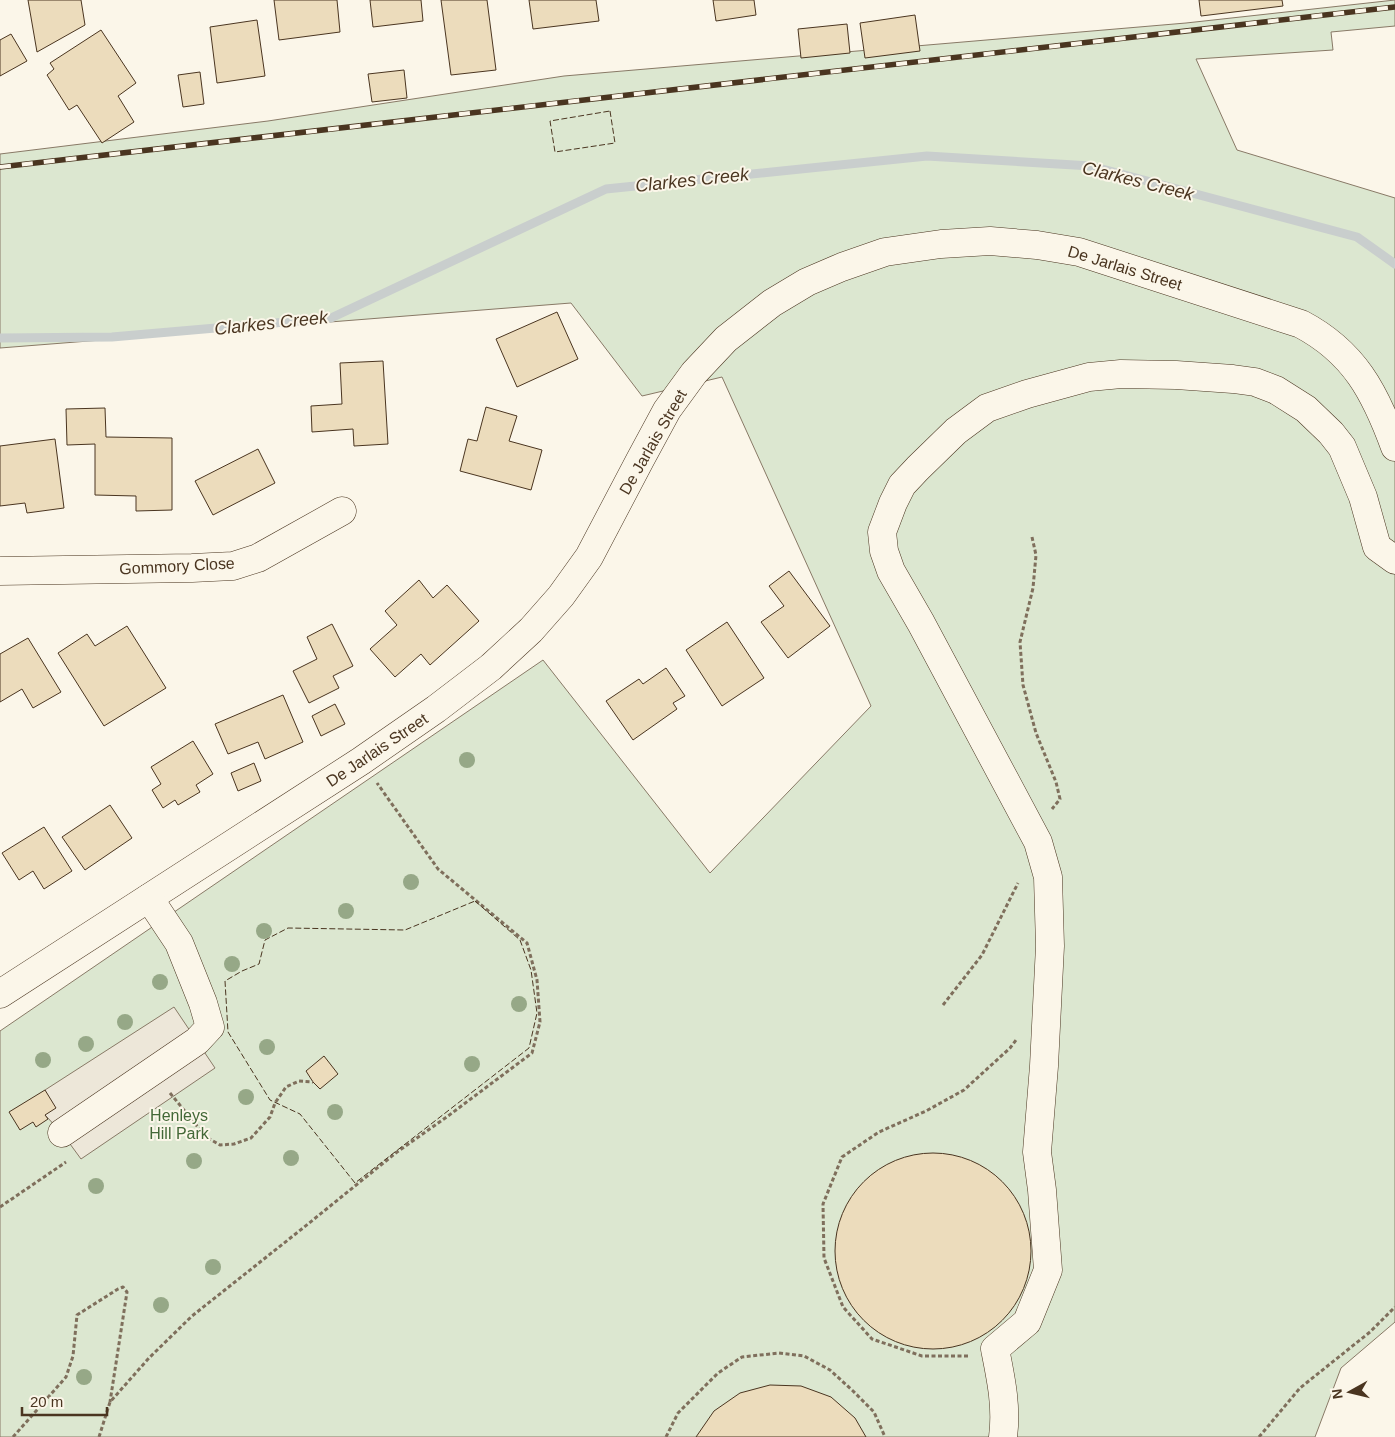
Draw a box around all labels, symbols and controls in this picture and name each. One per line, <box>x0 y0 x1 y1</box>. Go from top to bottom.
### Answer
water label: Clarkes Creek <box>1080 158 1197 205</box>
water label: Clarkes Creek <box>634 164 751 196</box>
street label: De Jarlais Street <box>1066 243 1185 294</box>
water label: Clarkes Creek <box>213 307 330 339</box>
street label: De Jarlais Street <box>616 386 690 497</box>
street label: Gommory Close <box>119 554 235 578</box>
street label: De Jarlais Street <box>323 710 431 790</box>
park label: Henleys Hill Park <box>149 1107 210 1142</box>
north arrow <box>1325 1367 1375 1417</box>
scale bar <box>22 1384 108 1416</box>
text: N <box>1328 1388 1346 1400</box>
text: 20 m <box>30 1393 63 1410</box>

